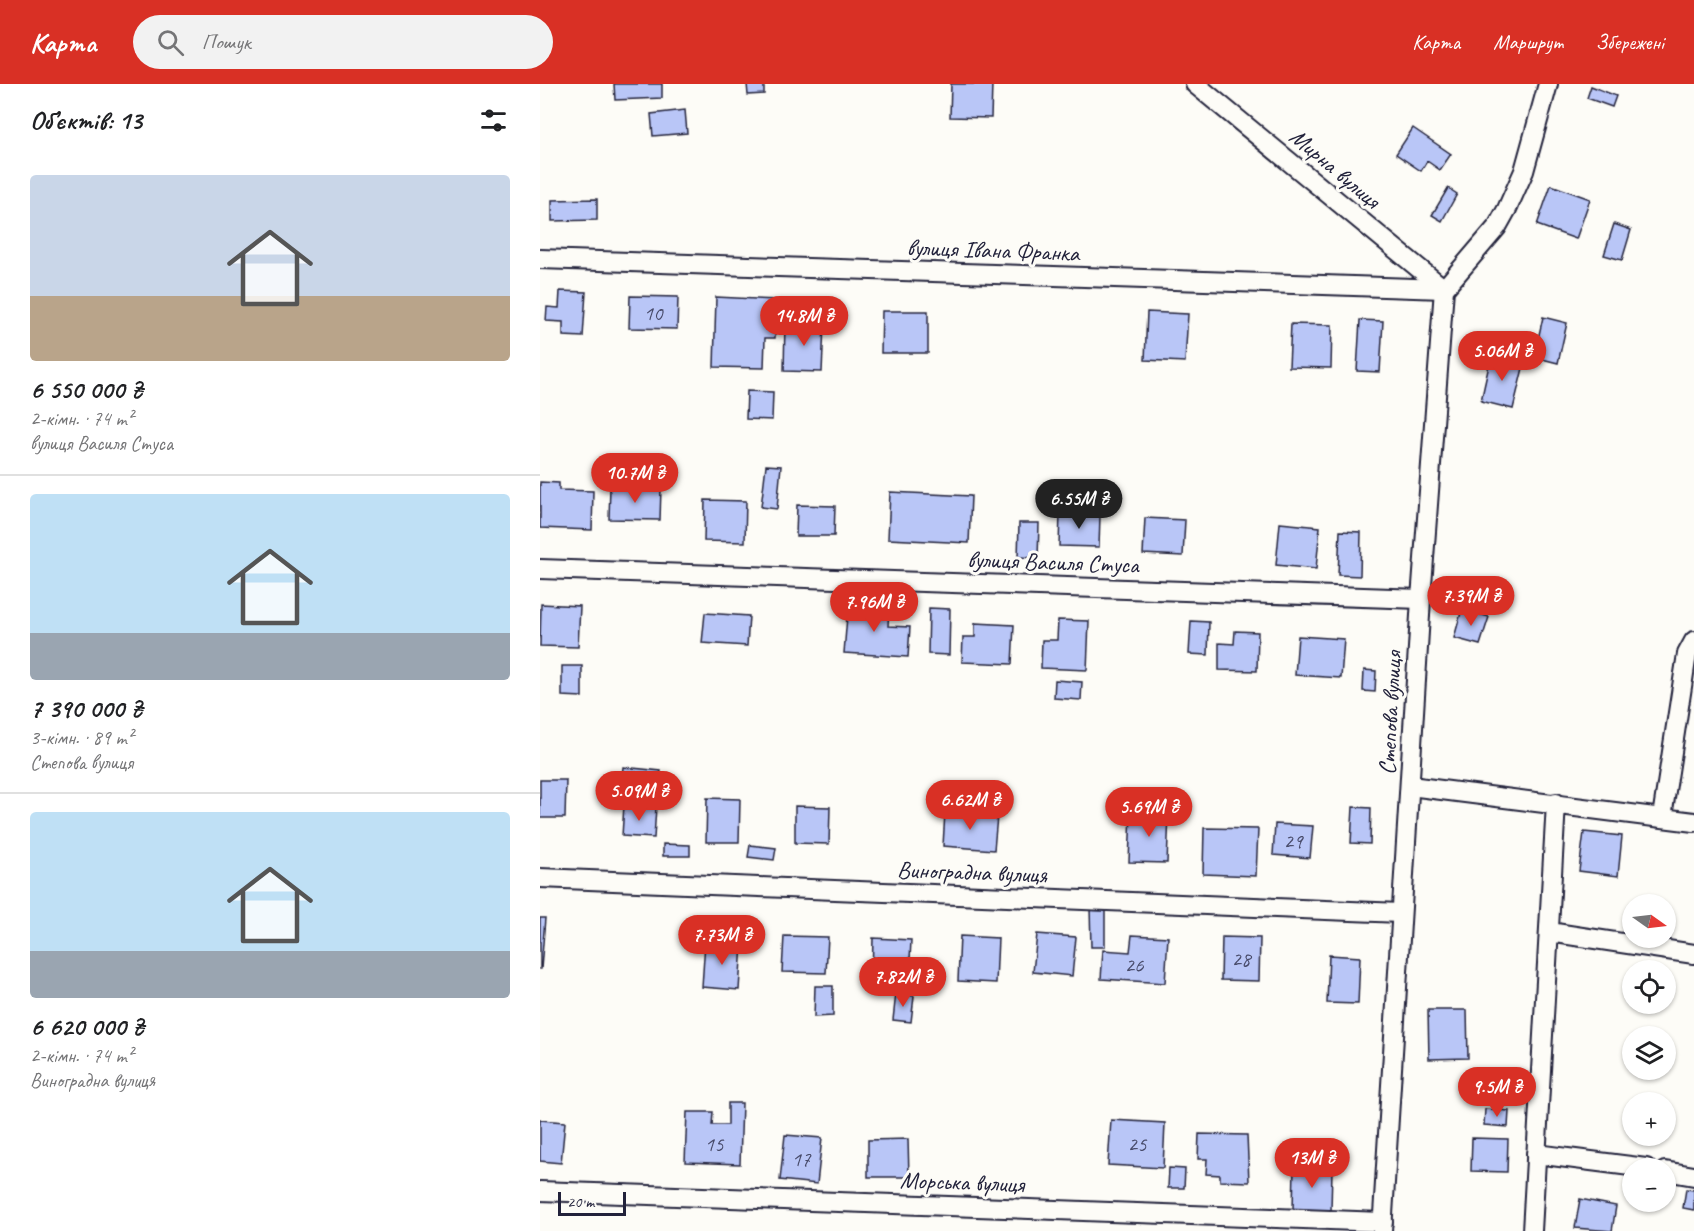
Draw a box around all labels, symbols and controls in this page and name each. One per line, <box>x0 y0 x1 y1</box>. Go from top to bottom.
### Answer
search box <box>133 15 553 69</box>
text: Карта <box>30 25 97 60</box>
icon: search <box>154 26 187 59</box>
text: Пошук <box>202 28 251 56</box>
text: Карта <box>1412 29 1460 55</box>
text: Маршрут <box>1493 29 1563 55</box>
text: Збережені <box>1596 29 1664 55</box>
text: Об’єктів: 13 <box>30 104 142 137</box>
icon: filters <box>477 104 510 137</box>
street label: Мирна вулиця <box>1283 121 1388 216</box>
icon: home <box>216 214 324 322</box>
street label: вулиця Івана Франка <box>906 232 1081 268</box>
pin: 14.8M ₴ <box>749 296 859 347</box>
house number: 10 <box>644 300 664 326</box>
text: 14.8M ₴ <box>774 303 834 328</box>
pin: 5.06M ₴ <box>1447 331 1557 382</box>
text: 5.06M ₴ <box>1472 338 1532 363</box>
text: 6 550 000 ₴ <box>30 373 142 406</box>
text: 2-кімн. · 74 m² <box>30 406 133 431</box>
text: вулиця Василя Стуса <box>30 431 173 456</box>
pin: 10.7M ₴ <box>580 453 690 504</box>
text: 10.7M ₴ <box>605 460 665 485</box>
pin: 6.55M ₴ <box>1024 479 1134 530</box>
text: 6.55M ₴ <box>1049 486 1109 511</box>
icon: home <box>216 533 324 641</box>
street label: вулиця Василя Стуса <box>967 544 1141 580</box>
pin: 7.39M ₴ <box>1416 576 1526 627</box>
pin: 7.96M ₴ <box>819 582 929 633</box>
text: 7.39M ₴ <box>1441 583 1501 608</box>
text: 7.96M ₴ <box>844 589 904 614</box>
street label: Степова вулиця <box>1372 649 1408 776</box>
text: 7 390 000 ₴ <box>30 692 142 725</box>
text: 3-кімн. · 89 m² <box>30 725 133 750</box>
text: Степова вулиця <box>30 750 133 775</box>
pin: 5.09M ₴ <box>584 771 694 822</box>
text: 5.09M ₴ <box>610 778 669 803</box>
pin: 6.62M ₴ <box>915 780 1025 831</box>
text: 6.62M ₴ <box>940 787 1000 812</box>
pin: 5.69M ₴ <box>1094 787 1204 838</box>
text: 5.69M ₴ <box>1119 794 1179 819</box>
house number: 29 <box>1284 828 1304 854</box>
icon: home <box>216 851 324 959</box>
street label: Виноградна вулиця <box>897 854 1049 890</box>
north arrow <box>1622 894 1676 948</box>
map controls <box>1622 894 1676 1212</box>
pin: 7.73M ₴ <box>667 915 777 966</box>
text: 7.73M ₴ <box>692 922 752 947</box>
house number: 28 <box>1232 946 1253 972</box>
house number: 26 <box>1125 952 1144 978</box>
pin: 7.82M ₴ <box>848 957 958 1008</box>
button: locate <box>1622 960 1676 1014</box>
text: 7.82M ₴ <box>873 964 933 989</box>
text: 6 620 000 ₴ <box>30 1010 144 1043</box>
button: layers <box>1622 1026 1676 1080</box>
text: 2-кімн. · 74 m² <box>30 1043 133 1068</box>
pin: 9.5M ₴ <box>1448 1067 1546 1118</box>
text: Виноградна вулиця <box>30 1068 155 1093</box>
text: 9.5M ₴ <box>1472 1074 1522 1099</box>
button: + <box>1622 1092 1676 1146</box>
house number: 15 <box>705 1131 725 1157</box>
house number: 25 <box>1128 1131 1148 1157</box>
pin: 13M ₴ <box>1270 1138 1354 1189</box>
text: 13M ₴ <box>1289 1145 1335 1170</box>
house number: 17 <box>792 1146 812 1172</box>
button: − <box>1622 1158 1676 1212</box>
street label: Морська вулиця <box>899 1165 1026 1199</box>
scale bar <box>558 1189 626 1216</box>
text: 20 m <box>567 1192 594 1212</box>

